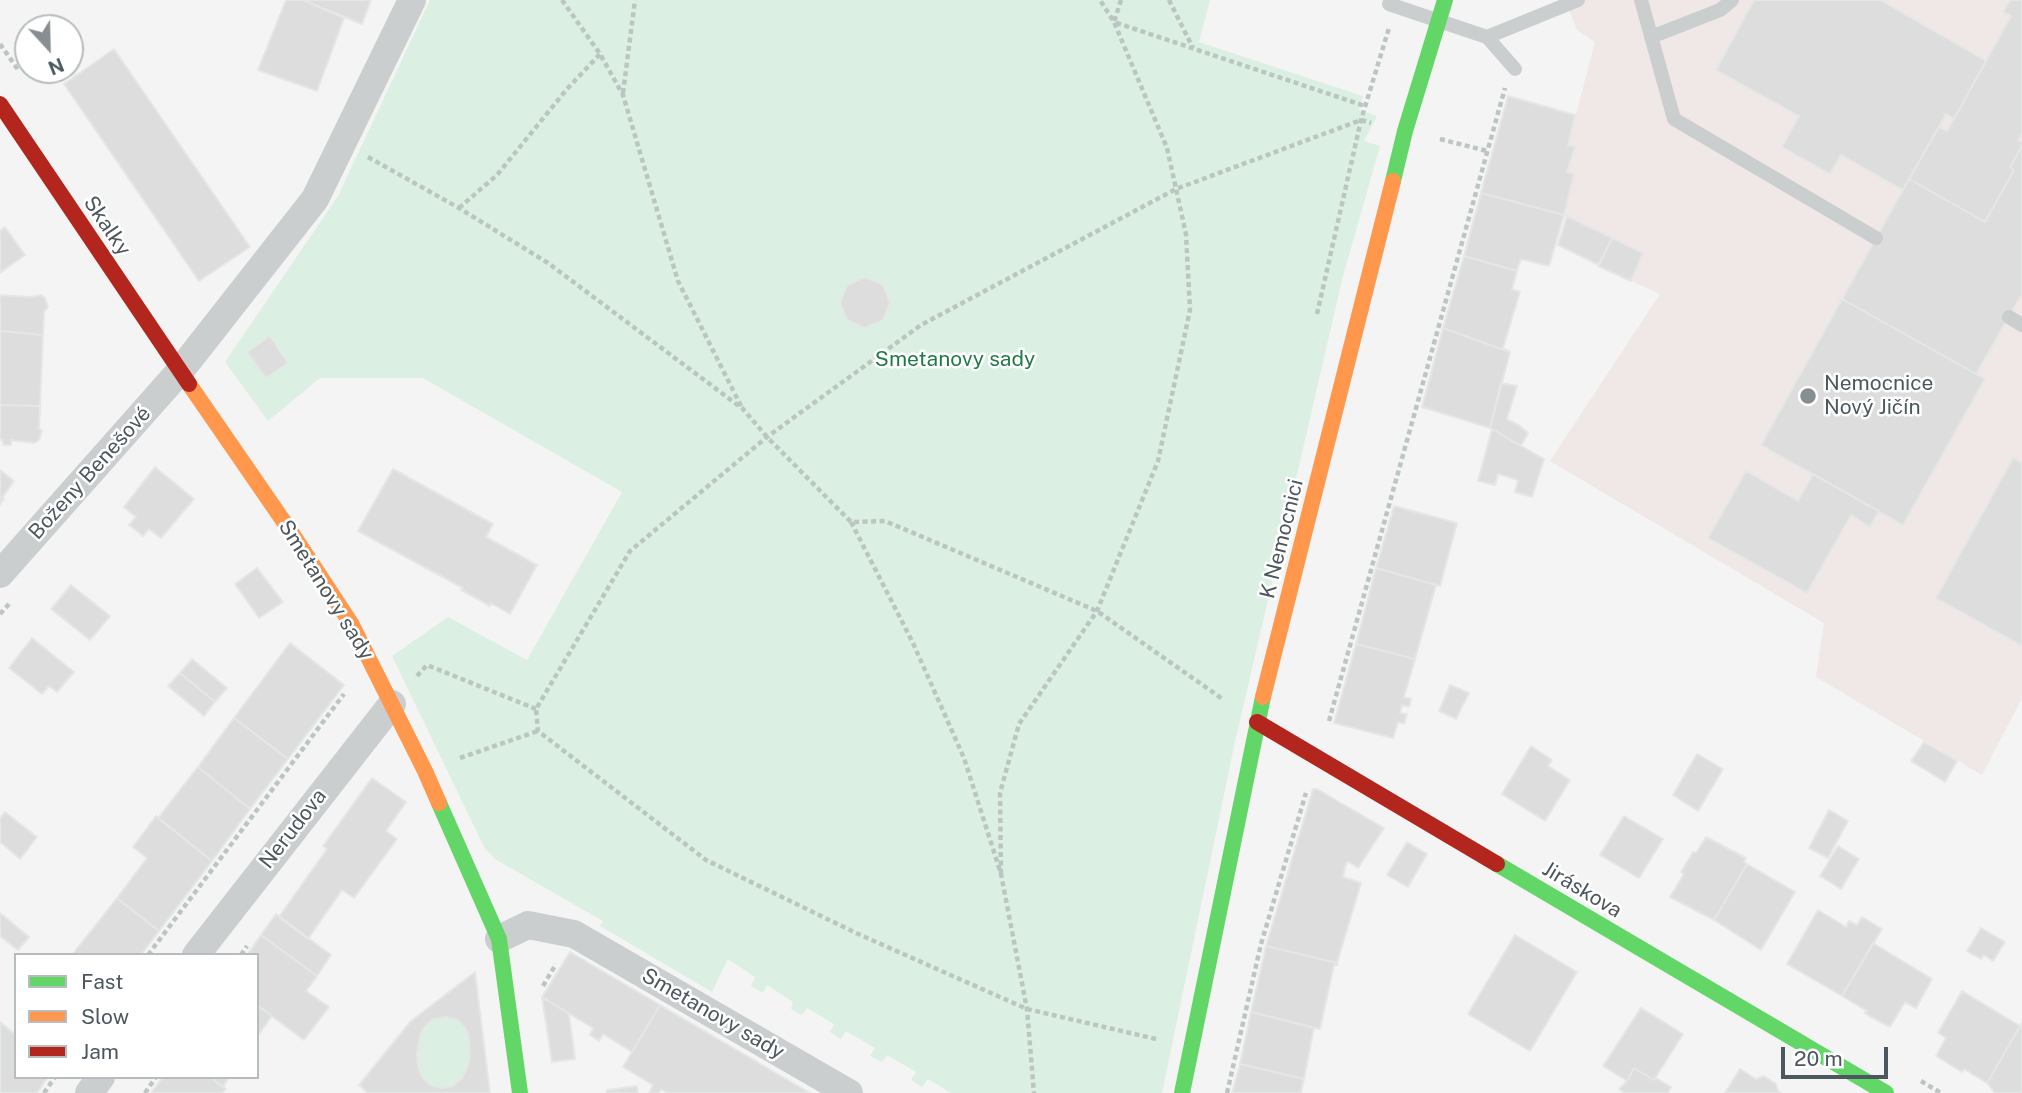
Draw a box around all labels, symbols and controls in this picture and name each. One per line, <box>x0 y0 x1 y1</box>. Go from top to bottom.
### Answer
north arrow <box>14 14 84 84</box>
text: N <box>45 54 67 80</box>
street label: Skalky <box>78 191 136 261</box>
park label: Smetanovy sady <box>875 347 1035 373</box>
place label: Nemocnice Nový Jičín <box>1824 371 1933 421</box>
marker: Nemocnice Nový Jičín <box>1798 386 1818 406</box>
street label: Boženy Benešové <box>24 401 156 545</box>
street label: K Nemocnici <box>1255 477 1309 601</box>
street label: Smetanovy sady <box>273 515 379 665</box>
street label: Nerudova <box>254 784 332 874</box>
street label: Jiráskova <box>1538 856 1626 924</box>
legend <box>14 953 259 1079</box>
street label: Smetanovy sady <box>637 963 789 1065</box>
text: Fast <box>81 969 123 994</box>
text: Slow <box>81 1004 129 1029</box>
scale bar <box>1784 1034 1891 1078</box>
text: Jam <box>81 1039 119 1064</box>
text: 20 m <box>1794 1046 1843 1071</box>

